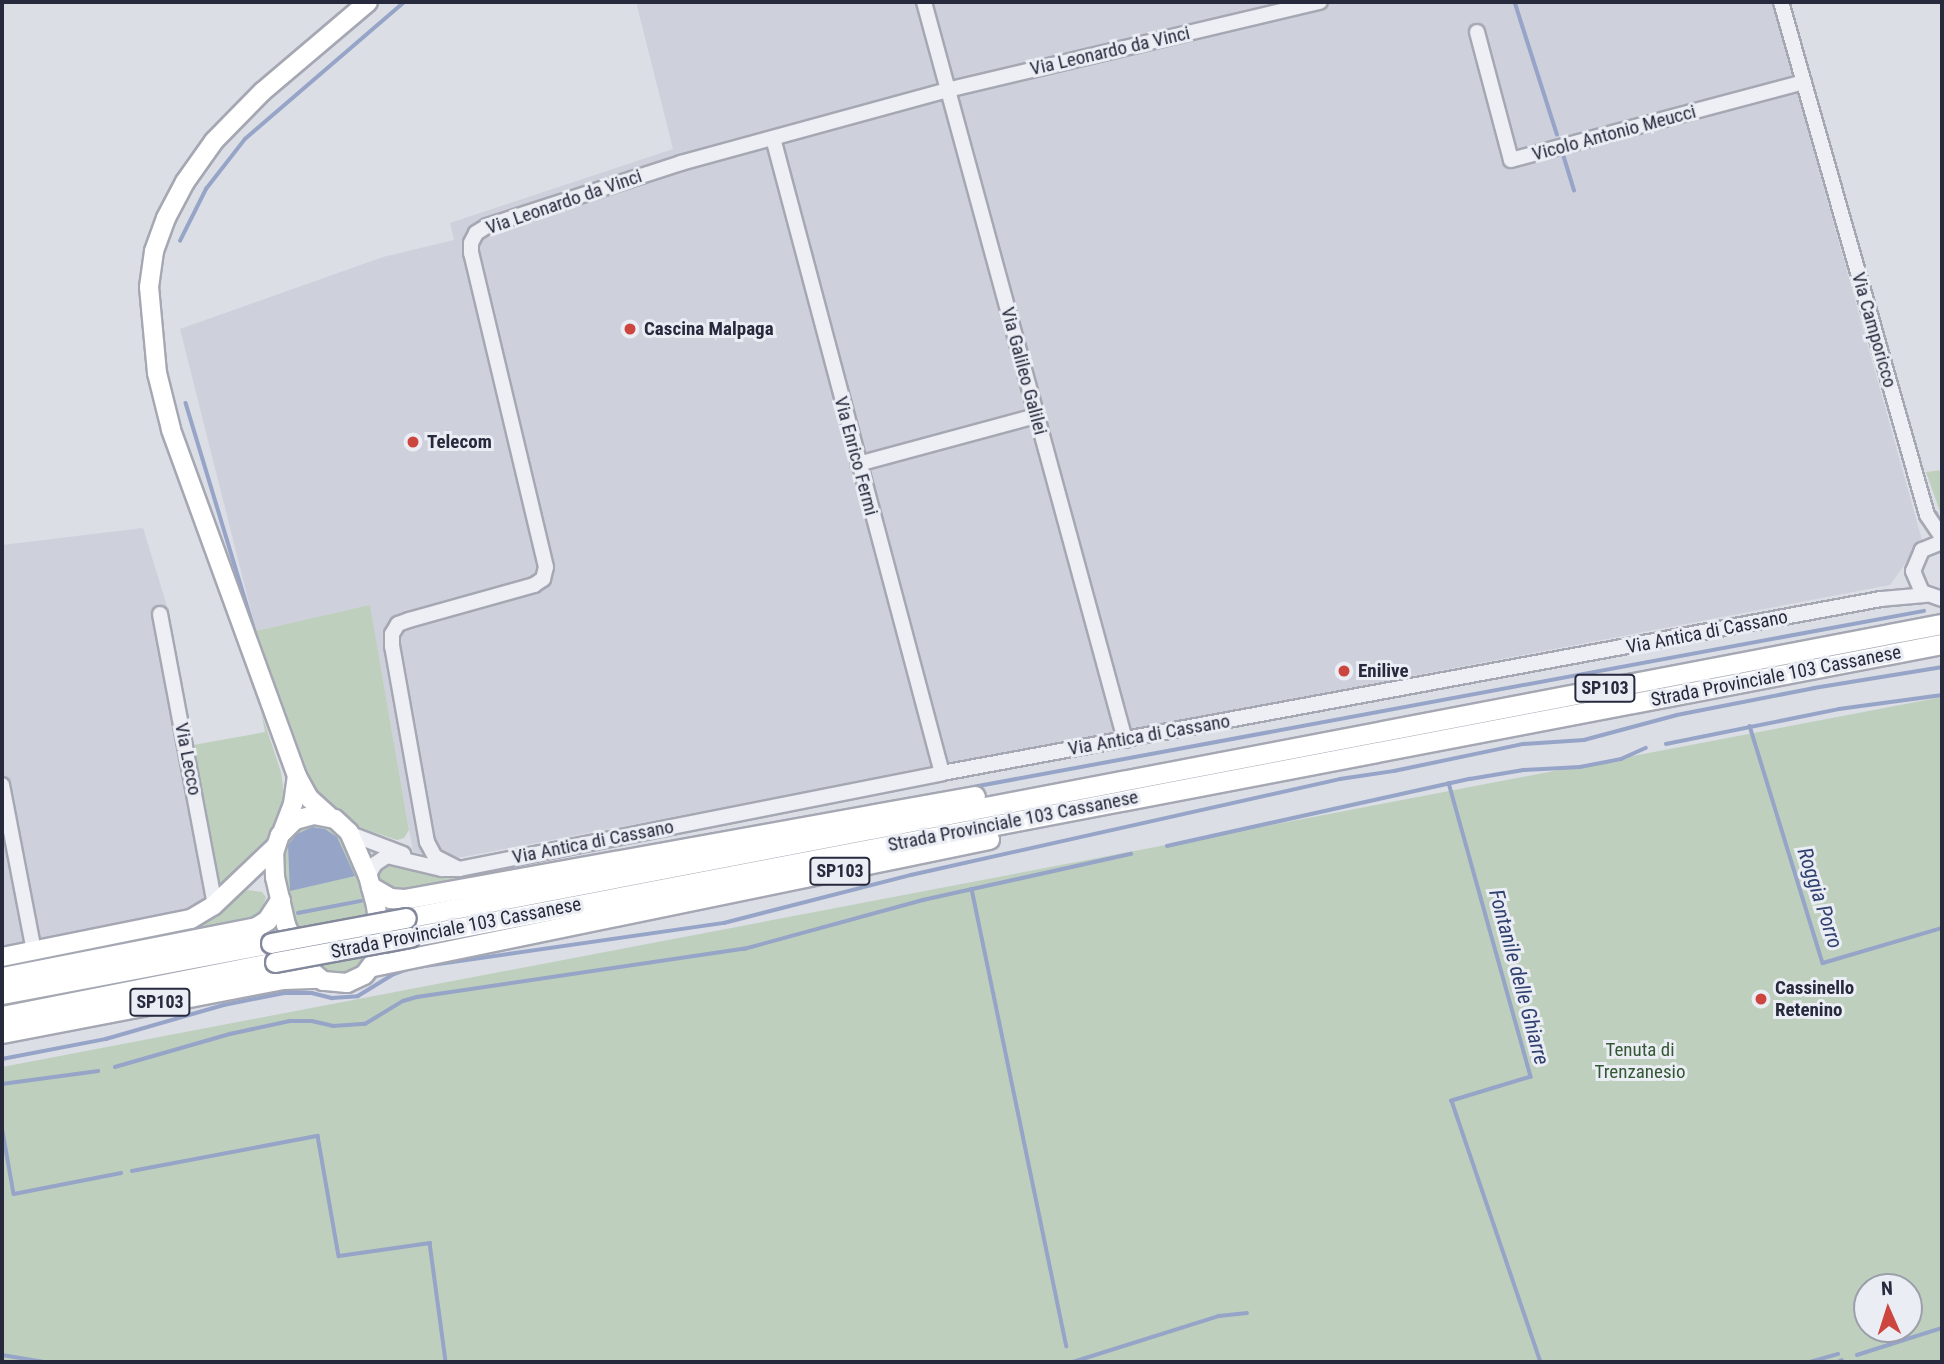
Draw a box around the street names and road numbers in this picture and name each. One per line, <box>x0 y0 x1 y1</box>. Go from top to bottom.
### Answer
street label: Via Leonardo da Vinci <box>1028 22 1192 80</box>
street label: Vicolo Antonio Meucci <box>1530 100 1698 166</box>
street label: Via Leonardo da Vinci <box>483 165 645 239</box>
street label: Via Camporicco <box>1847 270 1901 390</box>
street label: Via Galileo Galilei <box>996 305 1052 437</box>
street label: Via Enrico Fermi <box>829 394 883 518</box>
street label: Via Antica di Cassano <box>1624 605 1790 659</box>
street label: Strada Provinciale 103 Cassanese <box>1649 641 1903 711</box>
road number: SP103 <box>1574 674 1636 702</box>
street label: Via Antica di Cassano <box>1066 710 1232 760</box>
street label: Via Lecco <box>170 721 206 797</box>
street label: Strada Provinciale 103 Cassanese <box>886 786 1140 856</box>
street label: Via Antica di Cassano <box>510 815 676 869</box>
road number: SP103 <box>808 856 872 886</box>
street label: Strada Provinciale 103 Cassanese <box>329 893 583 963</box>
road number: SP103 <box>128 987 192 1016</box>

